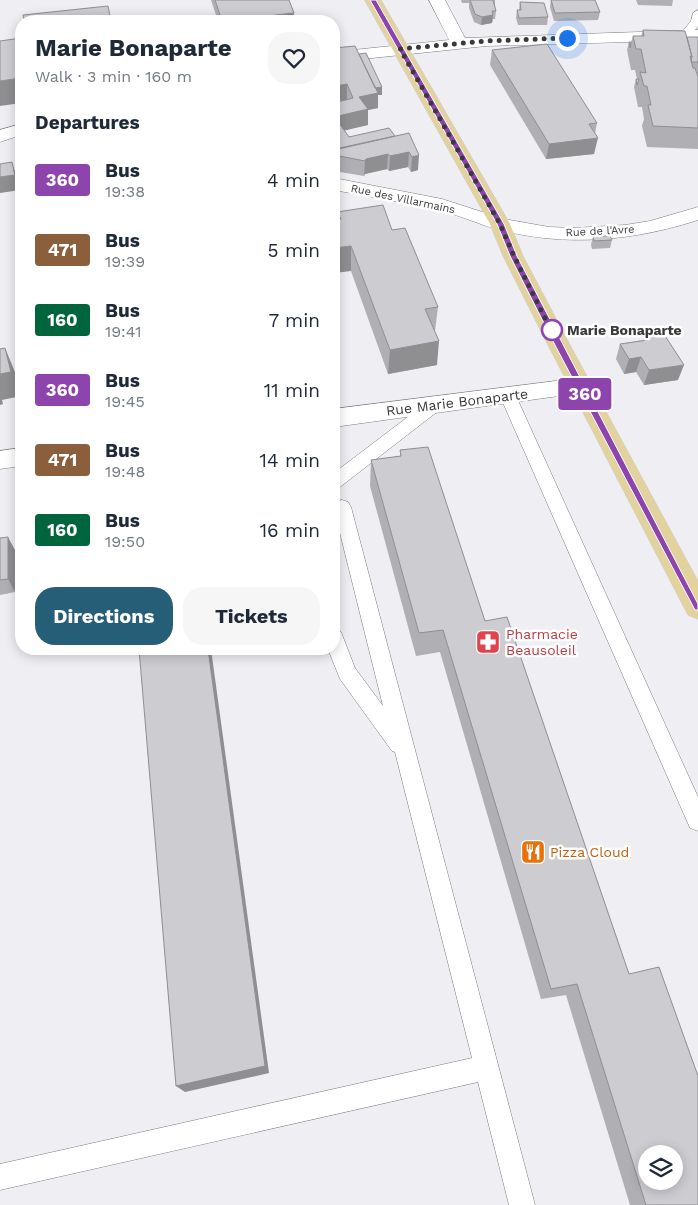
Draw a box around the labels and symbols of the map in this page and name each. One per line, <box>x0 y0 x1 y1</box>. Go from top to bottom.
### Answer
your location <box>555 26 580 51</box>
street label: Rue des Villarmains <box>350 182 457 216</box>
street label: Rue de l'Avre <box>565 223 635 239</box>
marker: Marie Bonaparte <box>541 319 563 341</box>
place label: Marie Bonaparte <box>567 322 682 338</box>
line badge: 360 <box>556 378 614 410</box>
street label: Rue Marie Bonaparte <box>385 385 529 419</box>
place label: Pharmacie Beausoleil <box>506 626 578 658</box>
pharmacy icon: Pharmacie Beausoleil <box>475 629 501 655</box>
restaurant icon: Pizza Cloud <box>520 839 546 865</box>
place label: Pizza Cloud <box>550 844 629 860</box>

